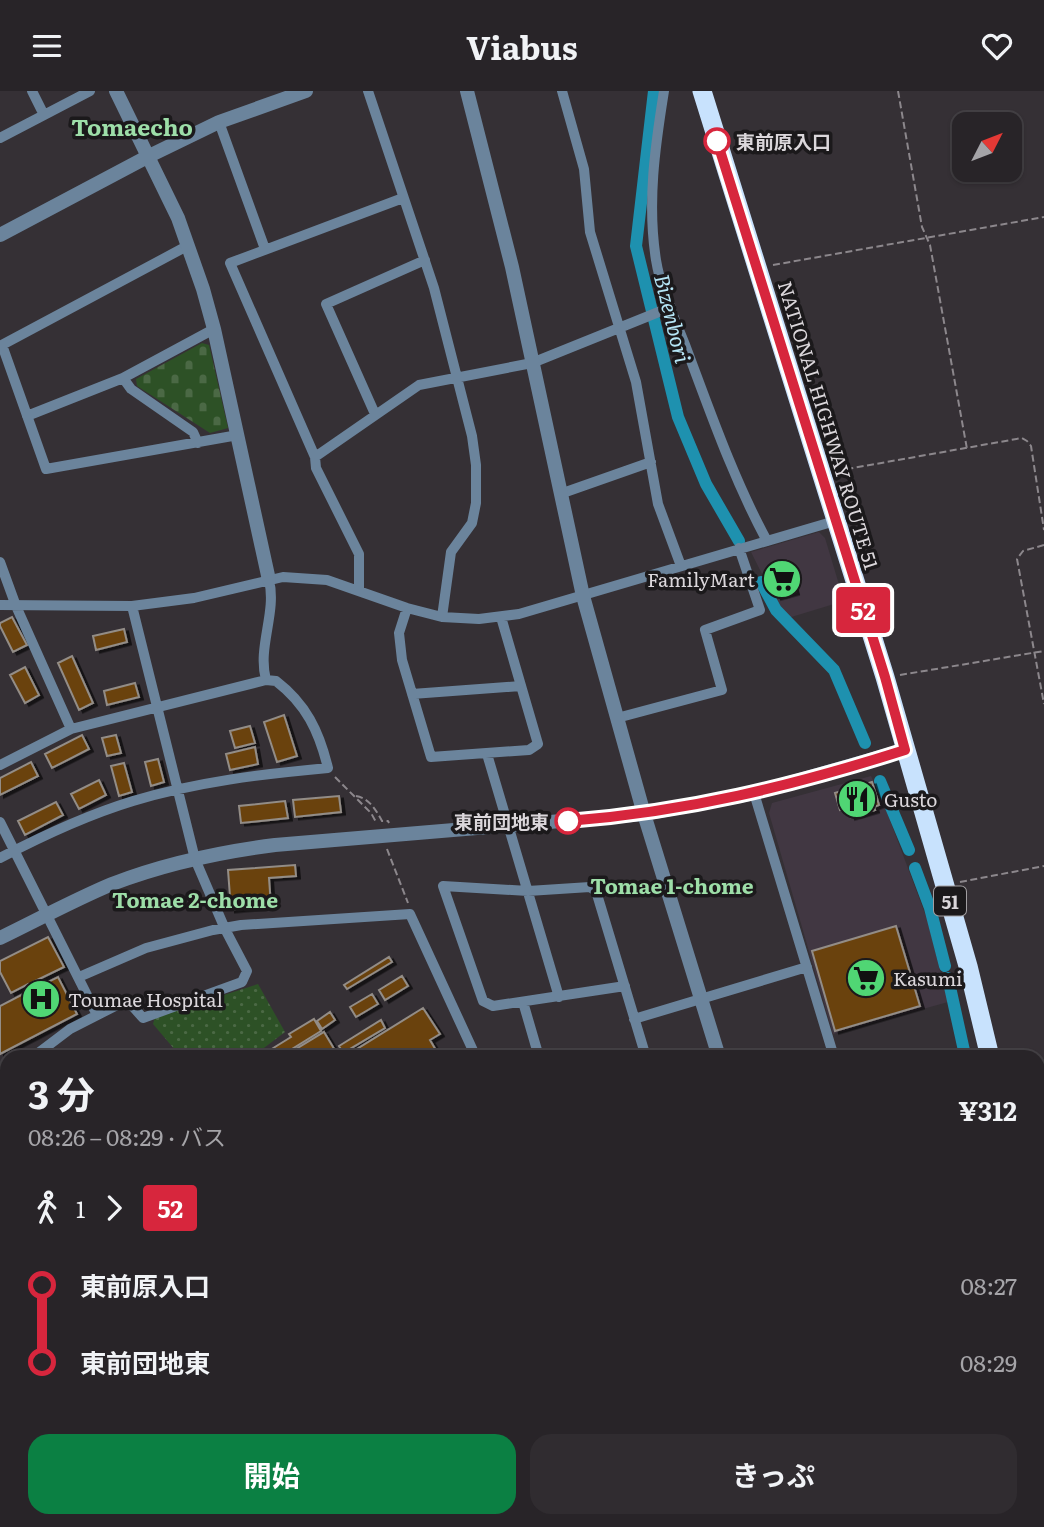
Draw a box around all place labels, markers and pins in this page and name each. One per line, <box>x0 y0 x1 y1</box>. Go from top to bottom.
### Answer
place label: 東前原入口 <box>736 127 831 155</box>
marker: 東前原入口 <box>704 128 730 154</box>
supermarket icon: FamilyMart <box>761 558 803 600</box>
place label: FamilyMart <box>647 565 755 593</box>
restaurant icon: Gusto <box>836 778 878 820</box>
place label: Gusto <box>884 785 937 813</box>
place label: 東前団地東 <box>454 807 549 835</box>
marker: 東前団地東 <box>555 808 581 834</box>
supermarket icon: Kasumi <box>845 957 887 999</box>
place label: Kasumi <box>893 964 962 992</box>
hospital icon: Toumae Hospital <box>20 978 62 1020</box>
place label: Toumae Hospital <box>68 985 223 1013</box>

